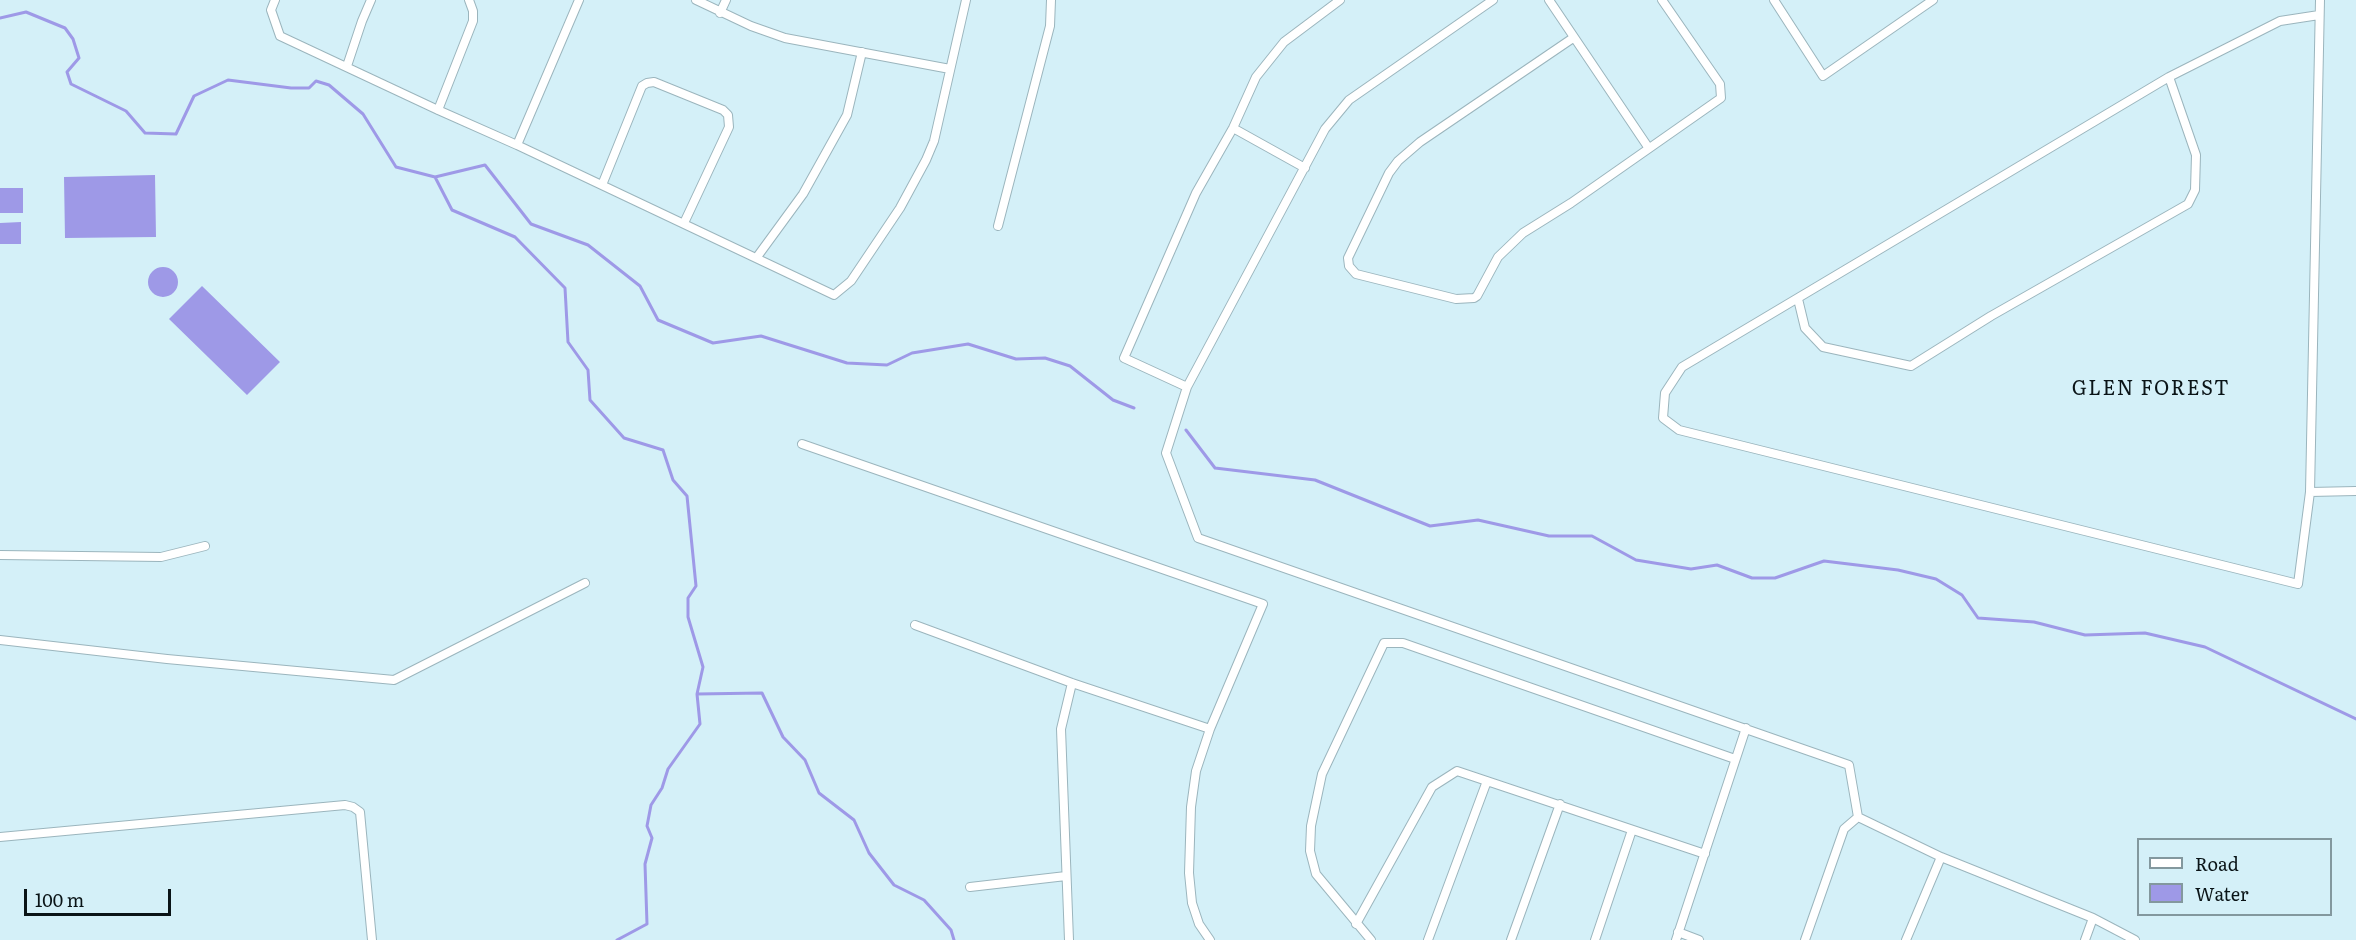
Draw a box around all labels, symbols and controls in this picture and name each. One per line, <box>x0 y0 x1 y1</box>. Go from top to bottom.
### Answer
district label: GLEN FOREST <box>2072 377 2230 401</box>
legend <box>2137 838 2332 916</box>
text: Road <box>2195 850 2239 877</box>
scale bar <box>27 877 174 915</box>
text: Water <box>2195 880 2248 907</box>
text: 100 m <box>35 886 84 913</box>

